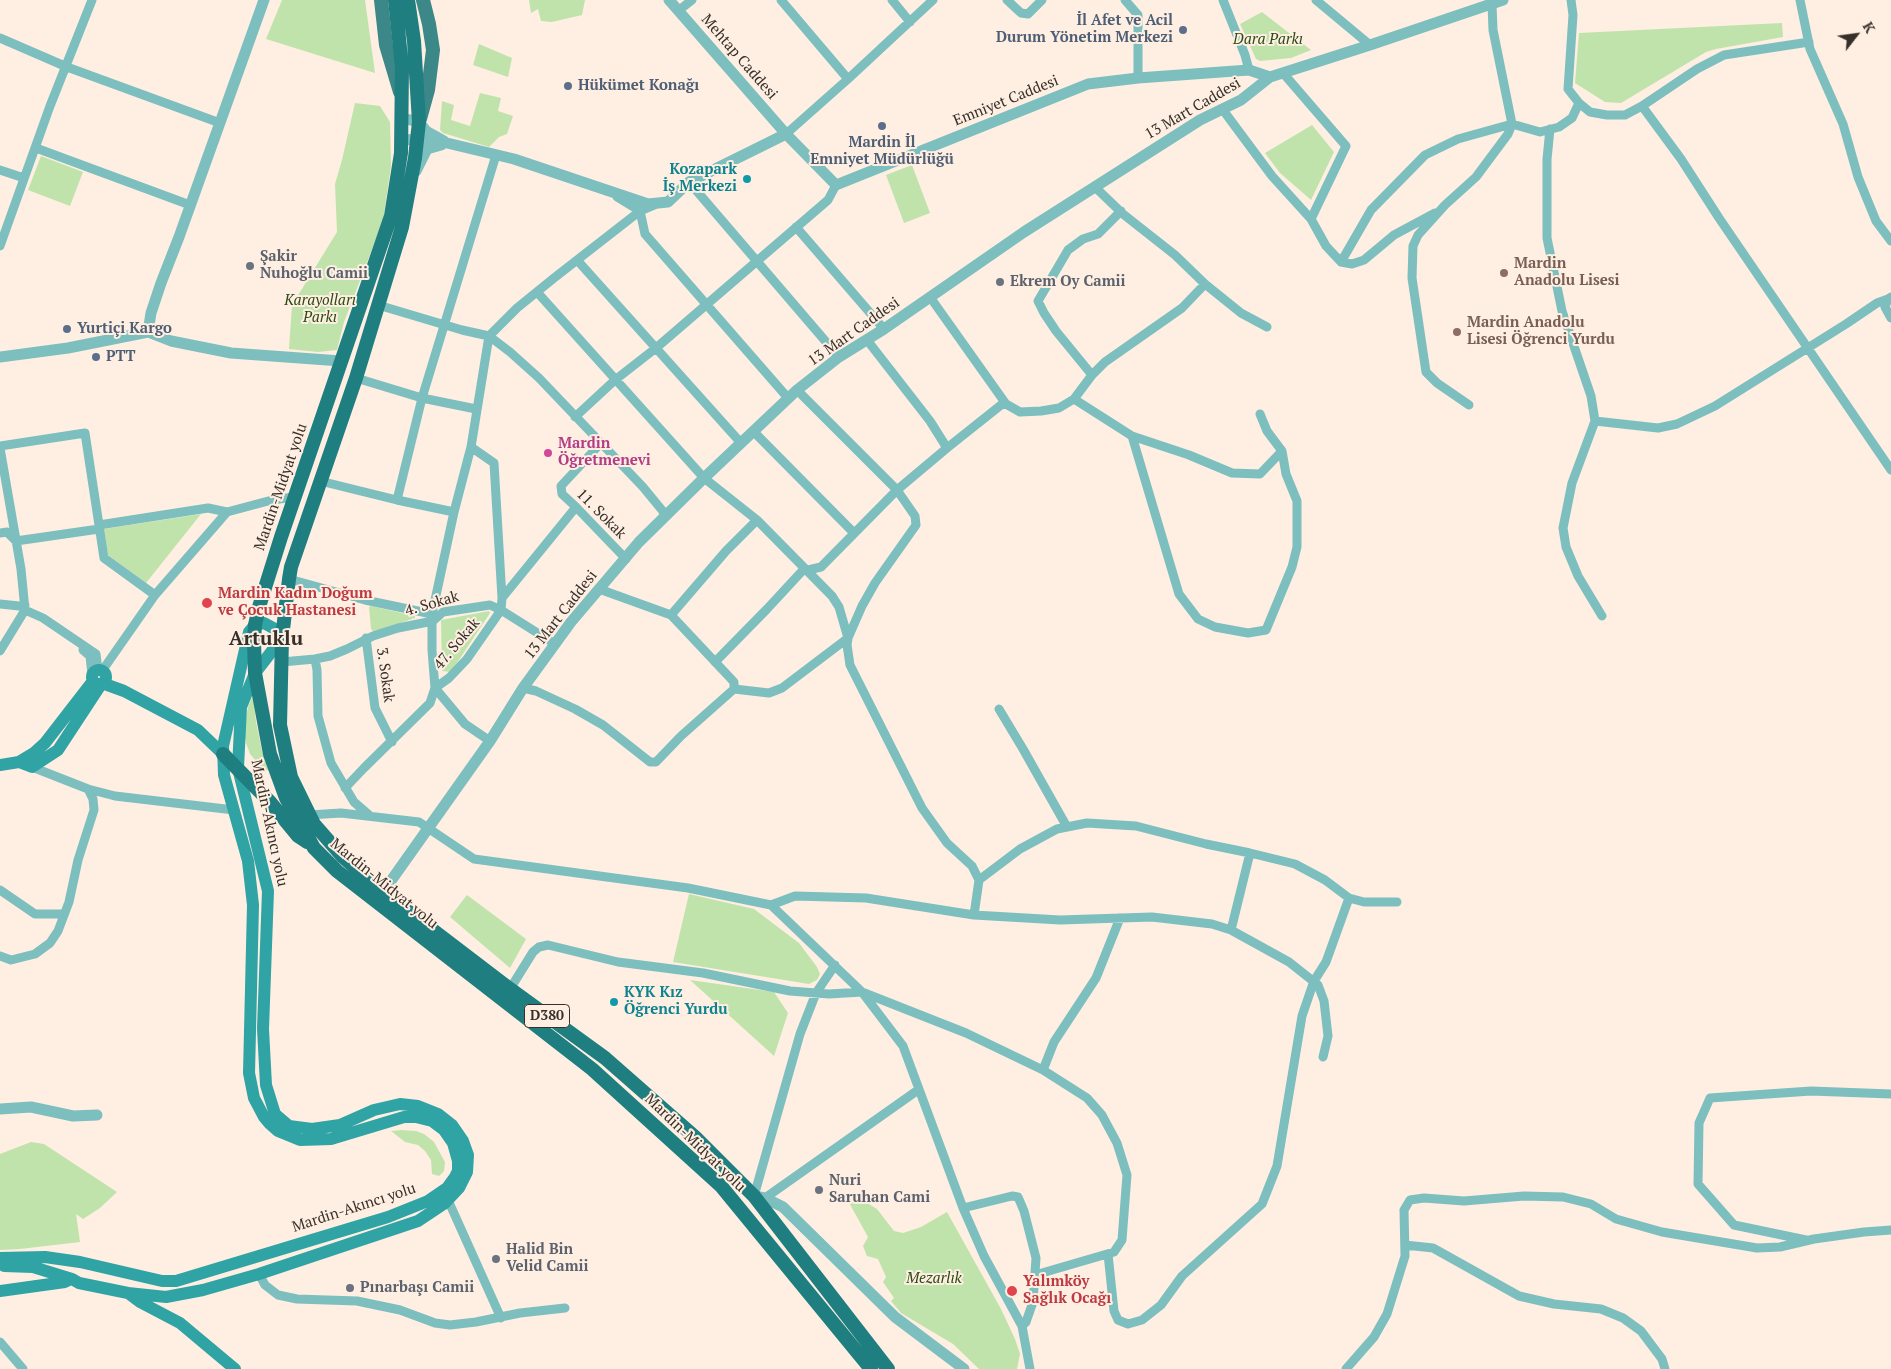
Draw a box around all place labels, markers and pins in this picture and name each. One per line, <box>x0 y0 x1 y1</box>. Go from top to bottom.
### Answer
place label: İl Afet ve Acil Durum Yönetim Merkezi <box>996 12 1173 47</box>
marker: İl Afet ve Acil Durum Yönetim Merkezi <box>1177 24 1189 36</box>
place label: Hükümet Konağı <box>578 77 699 95</box>
marker: Hükümet Konağı <box>562 80 574 92</box>
marker: Mardin İl Emniyet Müdürlüğü <box>876 120 888 132</box>
place label: Mardin İl Emniyet Müdürlüğü <box>810 134 954 169</box>
place label: Kozapark İş Merkezi <box>663 161 737 196</box>
marker: Kozapark İş Merkezi <box>741 173 753 185</box>
place label: Şakir Nuhoğlu Camii <box>260 248 368 283</box>
place label: Mardin Anadolu Lisesi <box>1514 255 1620 290</box>
marker: Şakir Nuhoğlu Camii <box>244 260 256 272</box>
marker: Mardin Anadolu Lisesi <box>1498 267 1510 279</box>
place label: Ekrem Oy Camii <box>1010 273 1125 291</box>
marker: Ekrem Oy Camii <box>994 276 1006 288</box>
place label: Mardin Anadolu Lisesi Öğrenci Yurdu <box>1467 314 1615 349</box>
place label: Yurtiçi Kargo <box>77 320 172 338</box>
marker: Yurtiçi Kargo <box>61 323 73 335</box>
marker: Mardin Anadolu Lisesi Öğrenci Yurdu <box>1451 326 1463 338</box>
place label: PTT <box>106 348 136 366</box>
marker: PTT <box>90 351 102 363</box>
place label: Mardin Öğretmenevi <box>558 435 651 470</box>
marker: Mardin Öğretmenevi <box>542 447 554 459</box>
place label: Mardin Kadın Doğum ve Çocuk Hastanesi <box>218 585 373 620</box>
marker: Mardin Kadın Doğum ve Çocuk Hastanesi <box>200 596 214 610</box>
place label: KYK Kız Öğrenci Yurdu <box>624 984 727 1019</box>
marker: KYK Kız Öğrenci Yurdu <box>608 996 620 1008</box>
place label: Nuri Saruhan Cami <box>829 1172 930 1207</box>
marker: Nuri Saruhan Cami <box>813 1184 825 1196</box>
place label: Halid Bin Velid Camii <box>506 1241 589 1276</box>
marker: Halid Bin Velid Camii <box>490 1253 502 1265</box>
place label: Yalımköy Sağlık Ocağı <box>1023 1273 1111 1308</box>
place label: Pınarbaşı Camii <box>360 1279 474 1297</box>
marker: Pınarbaşı Camii <box>344 1282 356 1294</box>
marker: Yalımköy Sağlık Ocağı <box>1005 1284 1019 1298</box>

